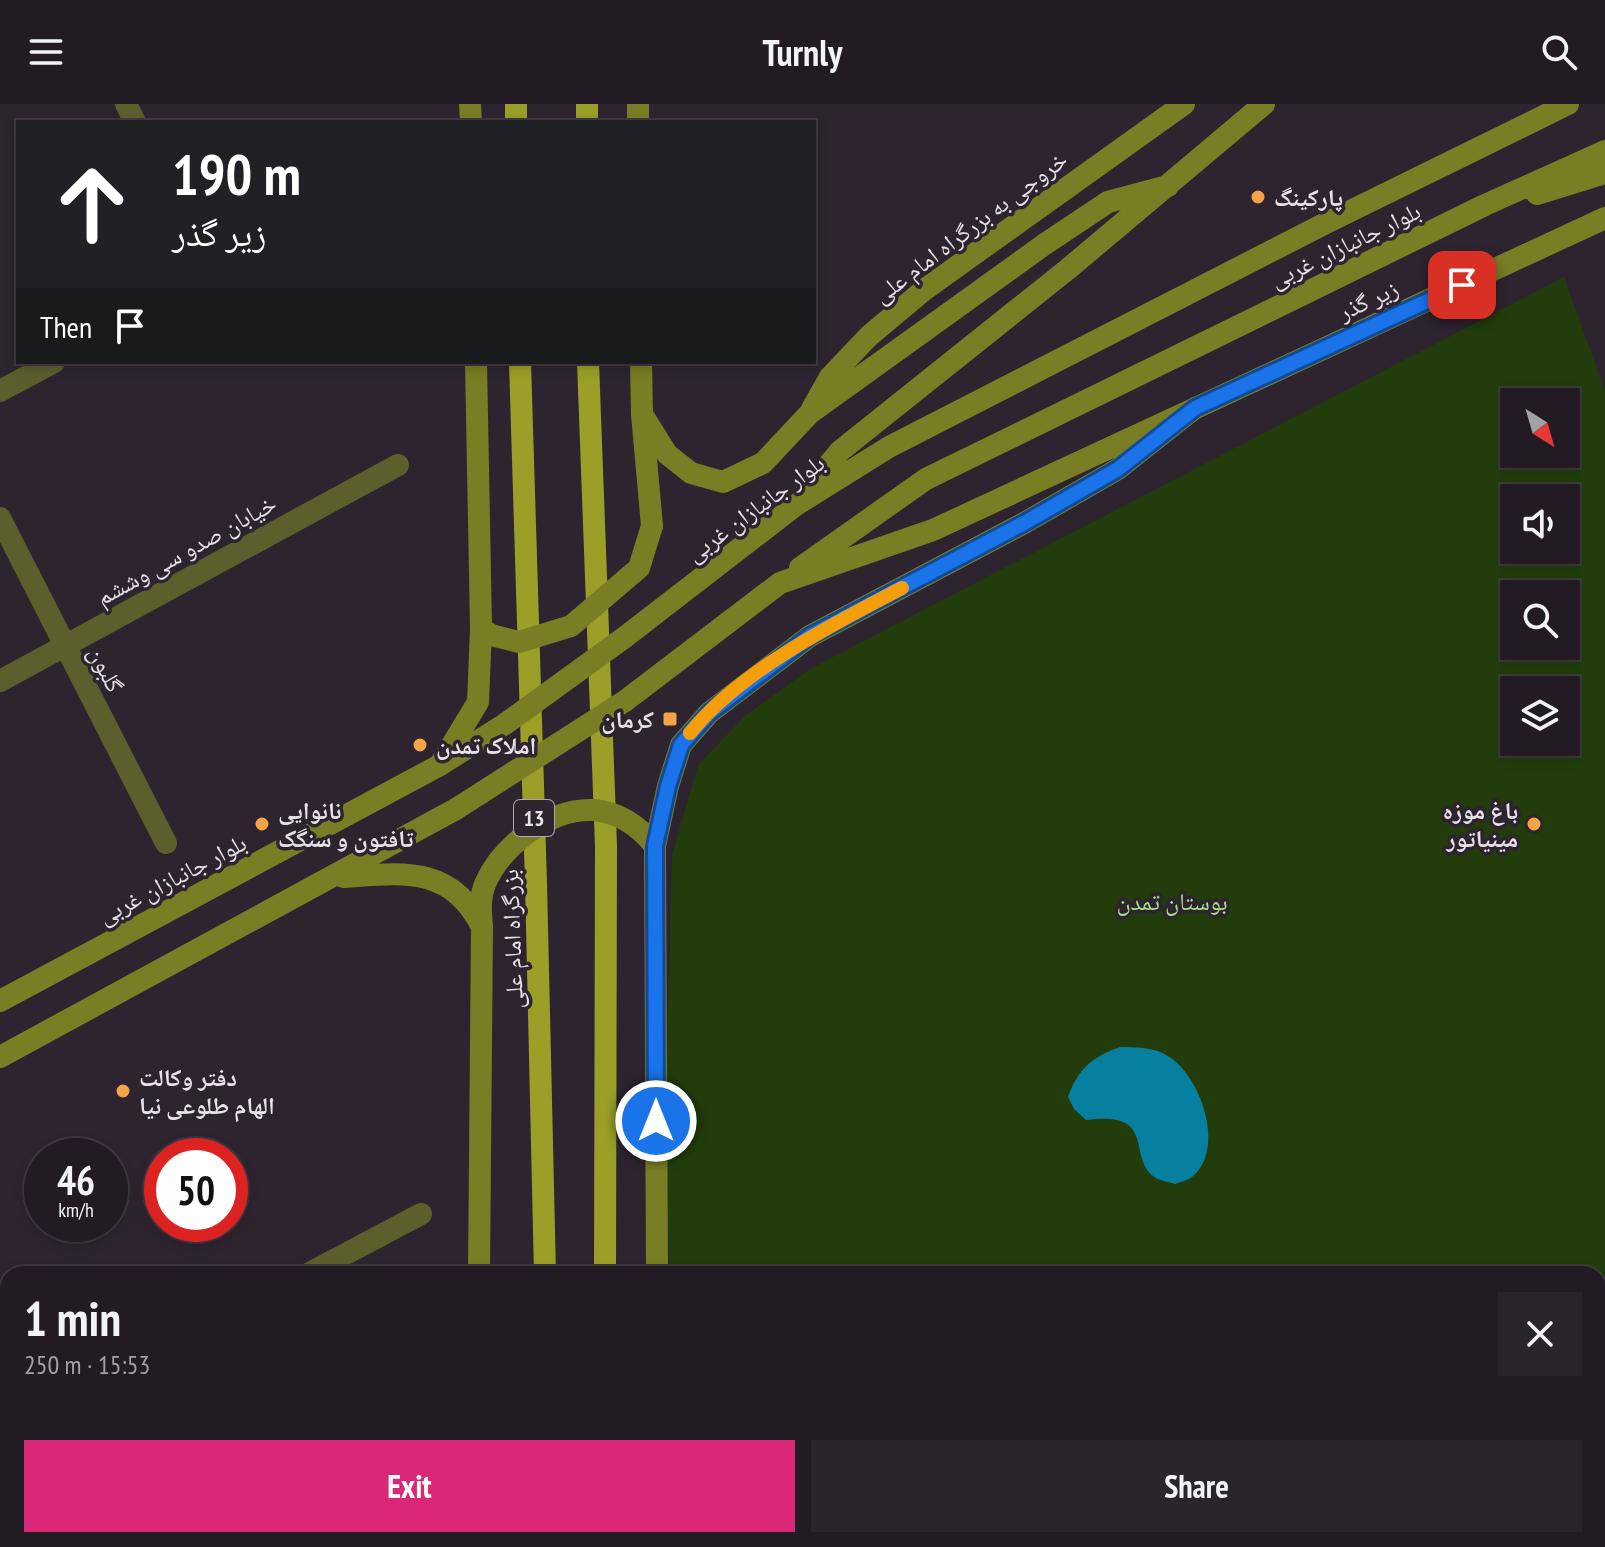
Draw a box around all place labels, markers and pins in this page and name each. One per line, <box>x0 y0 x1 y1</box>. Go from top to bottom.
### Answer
place label: پارکینگ <box>1274 182 1343 213</box>
marker: پارکینگ <box>1249 188 1267 206</box>
pin <box>1428 251 1496 319</box>
place label: کرمان <box>601 704 654 735</box>
marker: کرمان <box>661 710 679 728</box>
place label: املاک تمدن <box>436 730 536 761</box>
marker: املاک تمدن <box>411 736 429 754</box>
place label: نانوایی تافتون و سنگک <box>278 795 414 854</box>
place label: باغ موزه مینیاتور <box>1443 795 1518 854</box>
marker: نانوایی تافتون و سنگک <box>253 815 271 833</box>
marker: باغ موزه مینیاتور <box>1525 815 1543 833</box>
place label: دفتر وکالت الهام طلوعی نیا <box>139 1062 275 1123</box>
marker: دفتر وکالت الهام طلوعی نیا <box>114 1082 132 1100</box>

